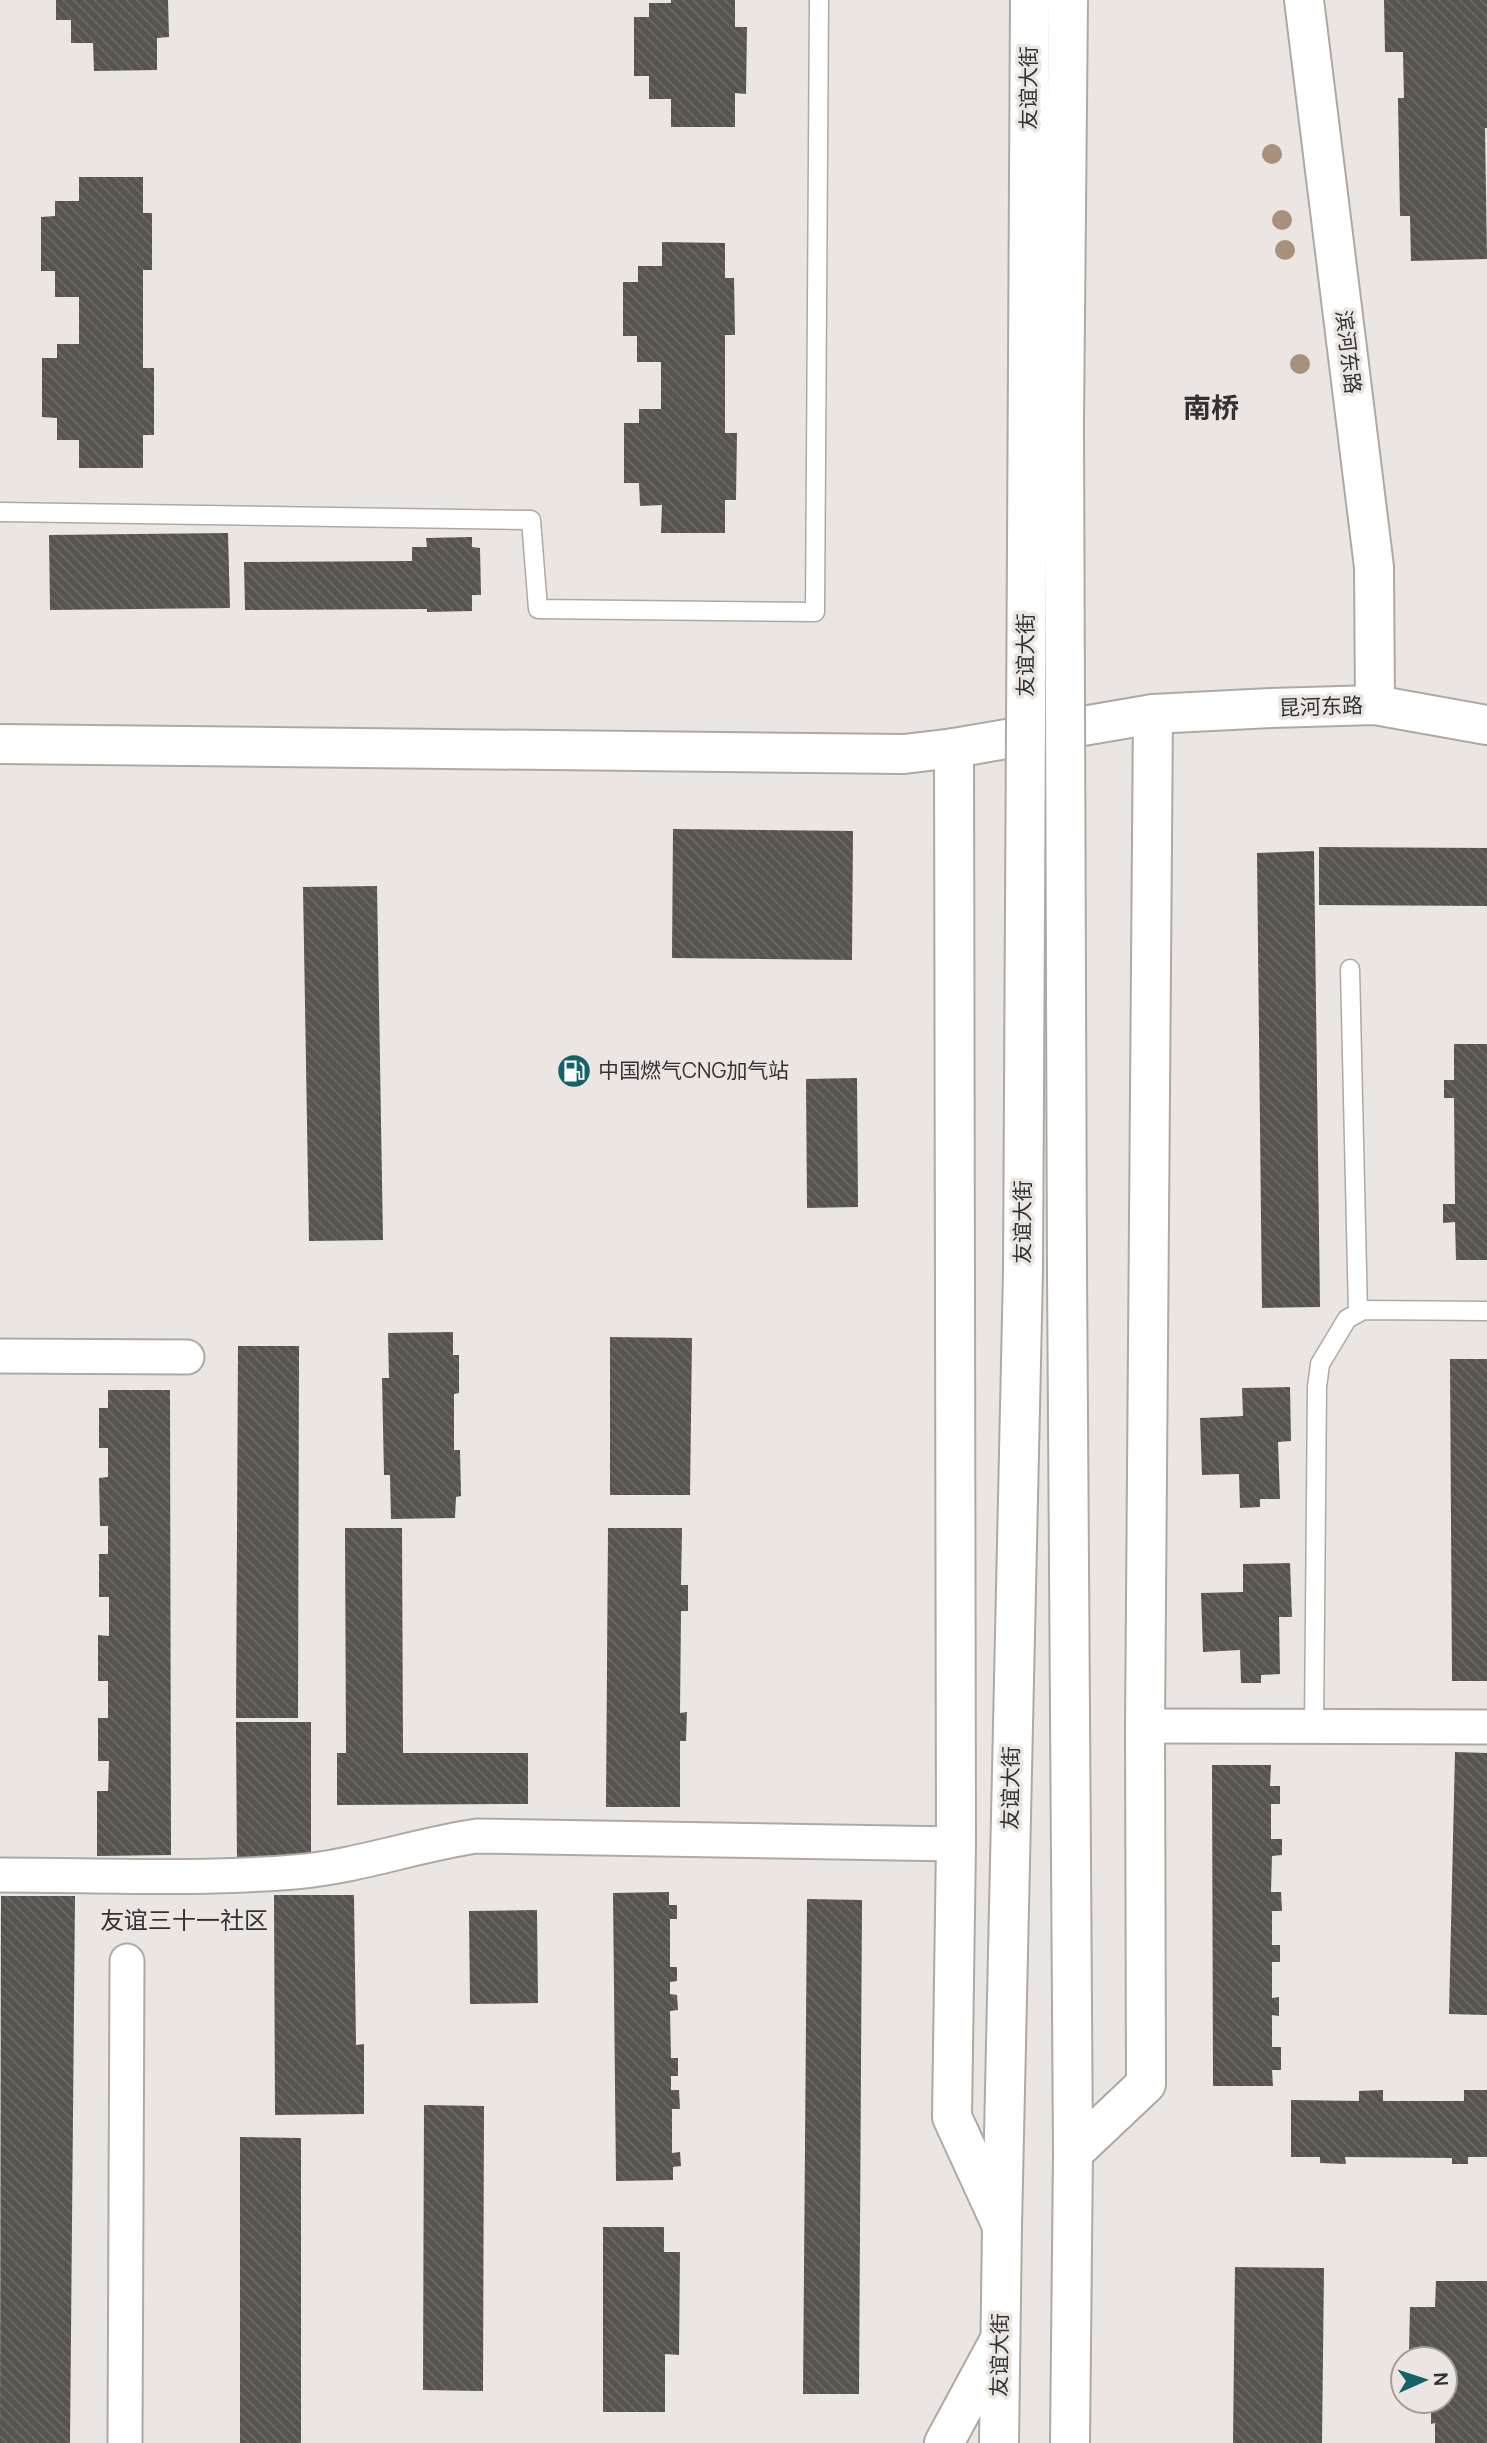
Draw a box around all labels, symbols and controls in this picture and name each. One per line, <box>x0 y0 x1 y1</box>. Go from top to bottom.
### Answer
street label: 友谊大街 <box>1014 46 1042 130</box>
street label: 滨河东路 <box>1330 308 1368 395</box>
district label: 南桥 <box>1183 388 1239 426</box>
street label: 友谊大街 <box>1011 613 1039 697</box>
street label: 昆河东路 <box>1279 691 1363 721</box>
fuel station icon: 中国燃气CNG加气站 <box>555 1052 593 1090</box>
place label: 中国燃气CNG加气站 <box>598 1056 789 1084</box>
street label: 友谊大街 <box>1008 1180 1036 1264</box>
street label: 友谊大街 <box>995 1746 1025 1830</box>
district label: 友谊三十一社区 <box>100 1903 268 1936</box>
street label: 友谊大街 <box>984 2313 1014 2397</box>
north arrow <box>1389 2345 1459 2415</box>
text: N <box>1428 2372 1454 2387</box>

